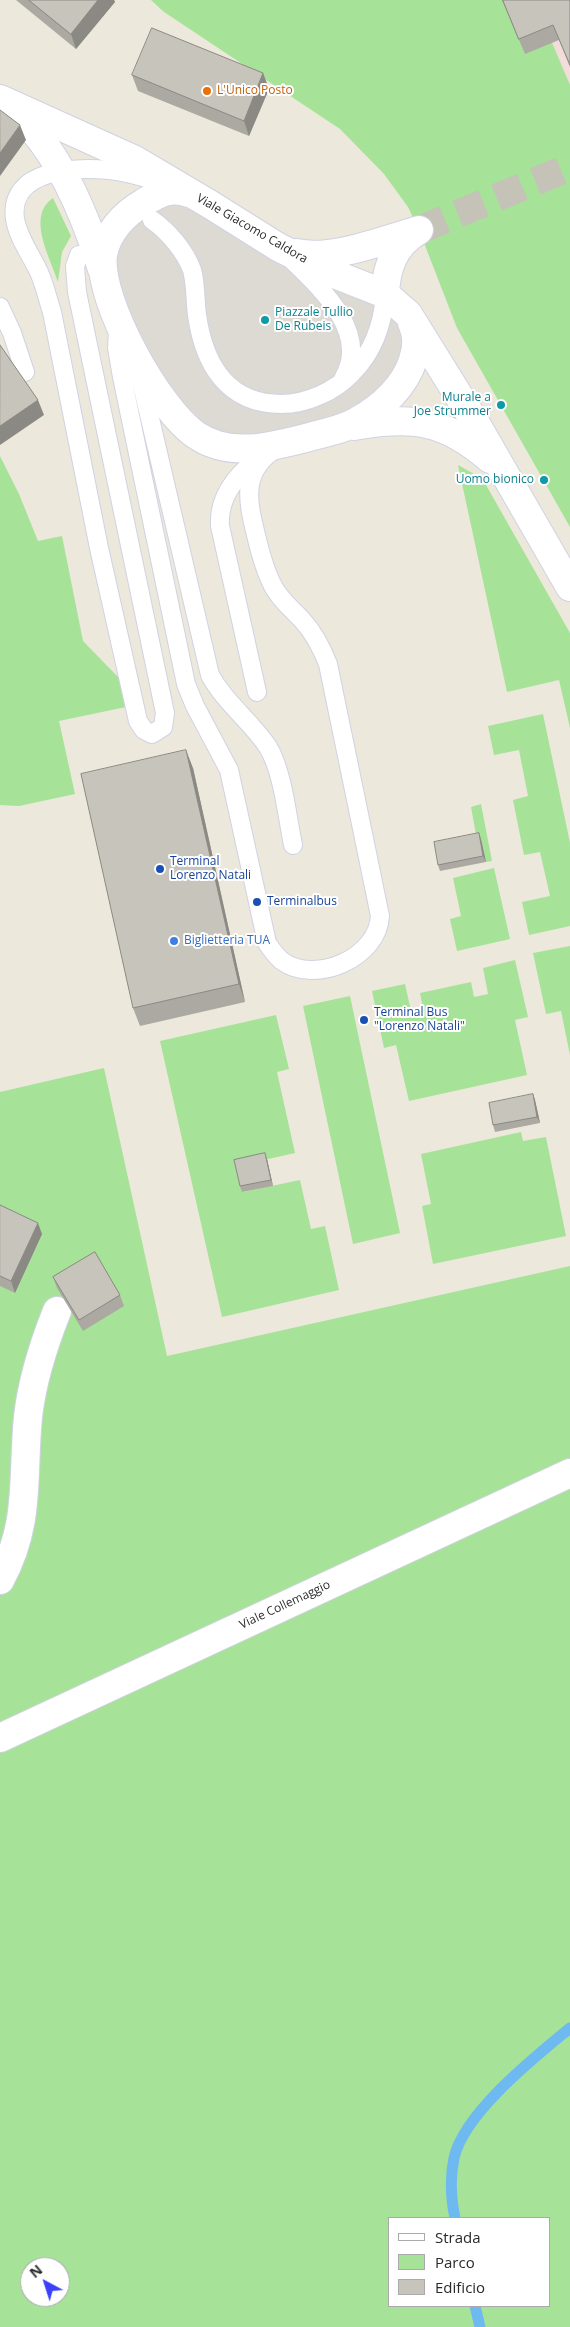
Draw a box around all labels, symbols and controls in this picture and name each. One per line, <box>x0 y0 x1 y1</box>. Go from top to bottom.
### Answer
place label: L'Unico Posto <box>217 84 293 98</box>
marker: L'Unico Posto <box>201 85 213 97</box>
street label: Viale Giacomo Caldora <box>194 191 310 267</box>
place label: Piazzale Tullio De Rubeis <box>275 306 353 334</box>
marker: Piazzale Tullio De Rubeis <box>259 314 271 326</box>
place label: Murale a Joe Strummer <box>414 391 491 419</box>
marker: Murale a Joe Strummer <box>495 399 507 411</box>
place label: Uomo bionico <box>456 473 534 487</box>
marker: Uomo bionico <box>538 474 550 486</box>
place label: Terminal Lorenzo Natali <box>170 855 251 883</box>
marker: Terminal Lorenzo Natali <box>154 863 166 875</box>
place label: Terminalbus <box>267 895 337 909</box>
marker: Terminalbus <box>251 896 263 908</box>
place label: Biglietteria TUA <box>184 934 270 948</box>
marker: Biglietteria TUA <box>168 935 180 947</box>
place label: Terminal Bus "Lorenzo Natali" <box>374 1006 465 1034</box>
marker: Terminal Bus "Lorenzo Natali" <box>358 1014 370 1026</box>
street label: Viale Collemaggio <box>237 1578 333 1632</box>
legend <box>388 2217 550 2307</box>
text: Strada <box>435 2227 481 2247</box>
text: Parco <box>435 2252 475 2272</box>
north arrow <box>20 2257 70 2307</box>
text: N <box>25 2260 46 2282</box>
text: Edificio <box>435 2277 485 2297</box>

